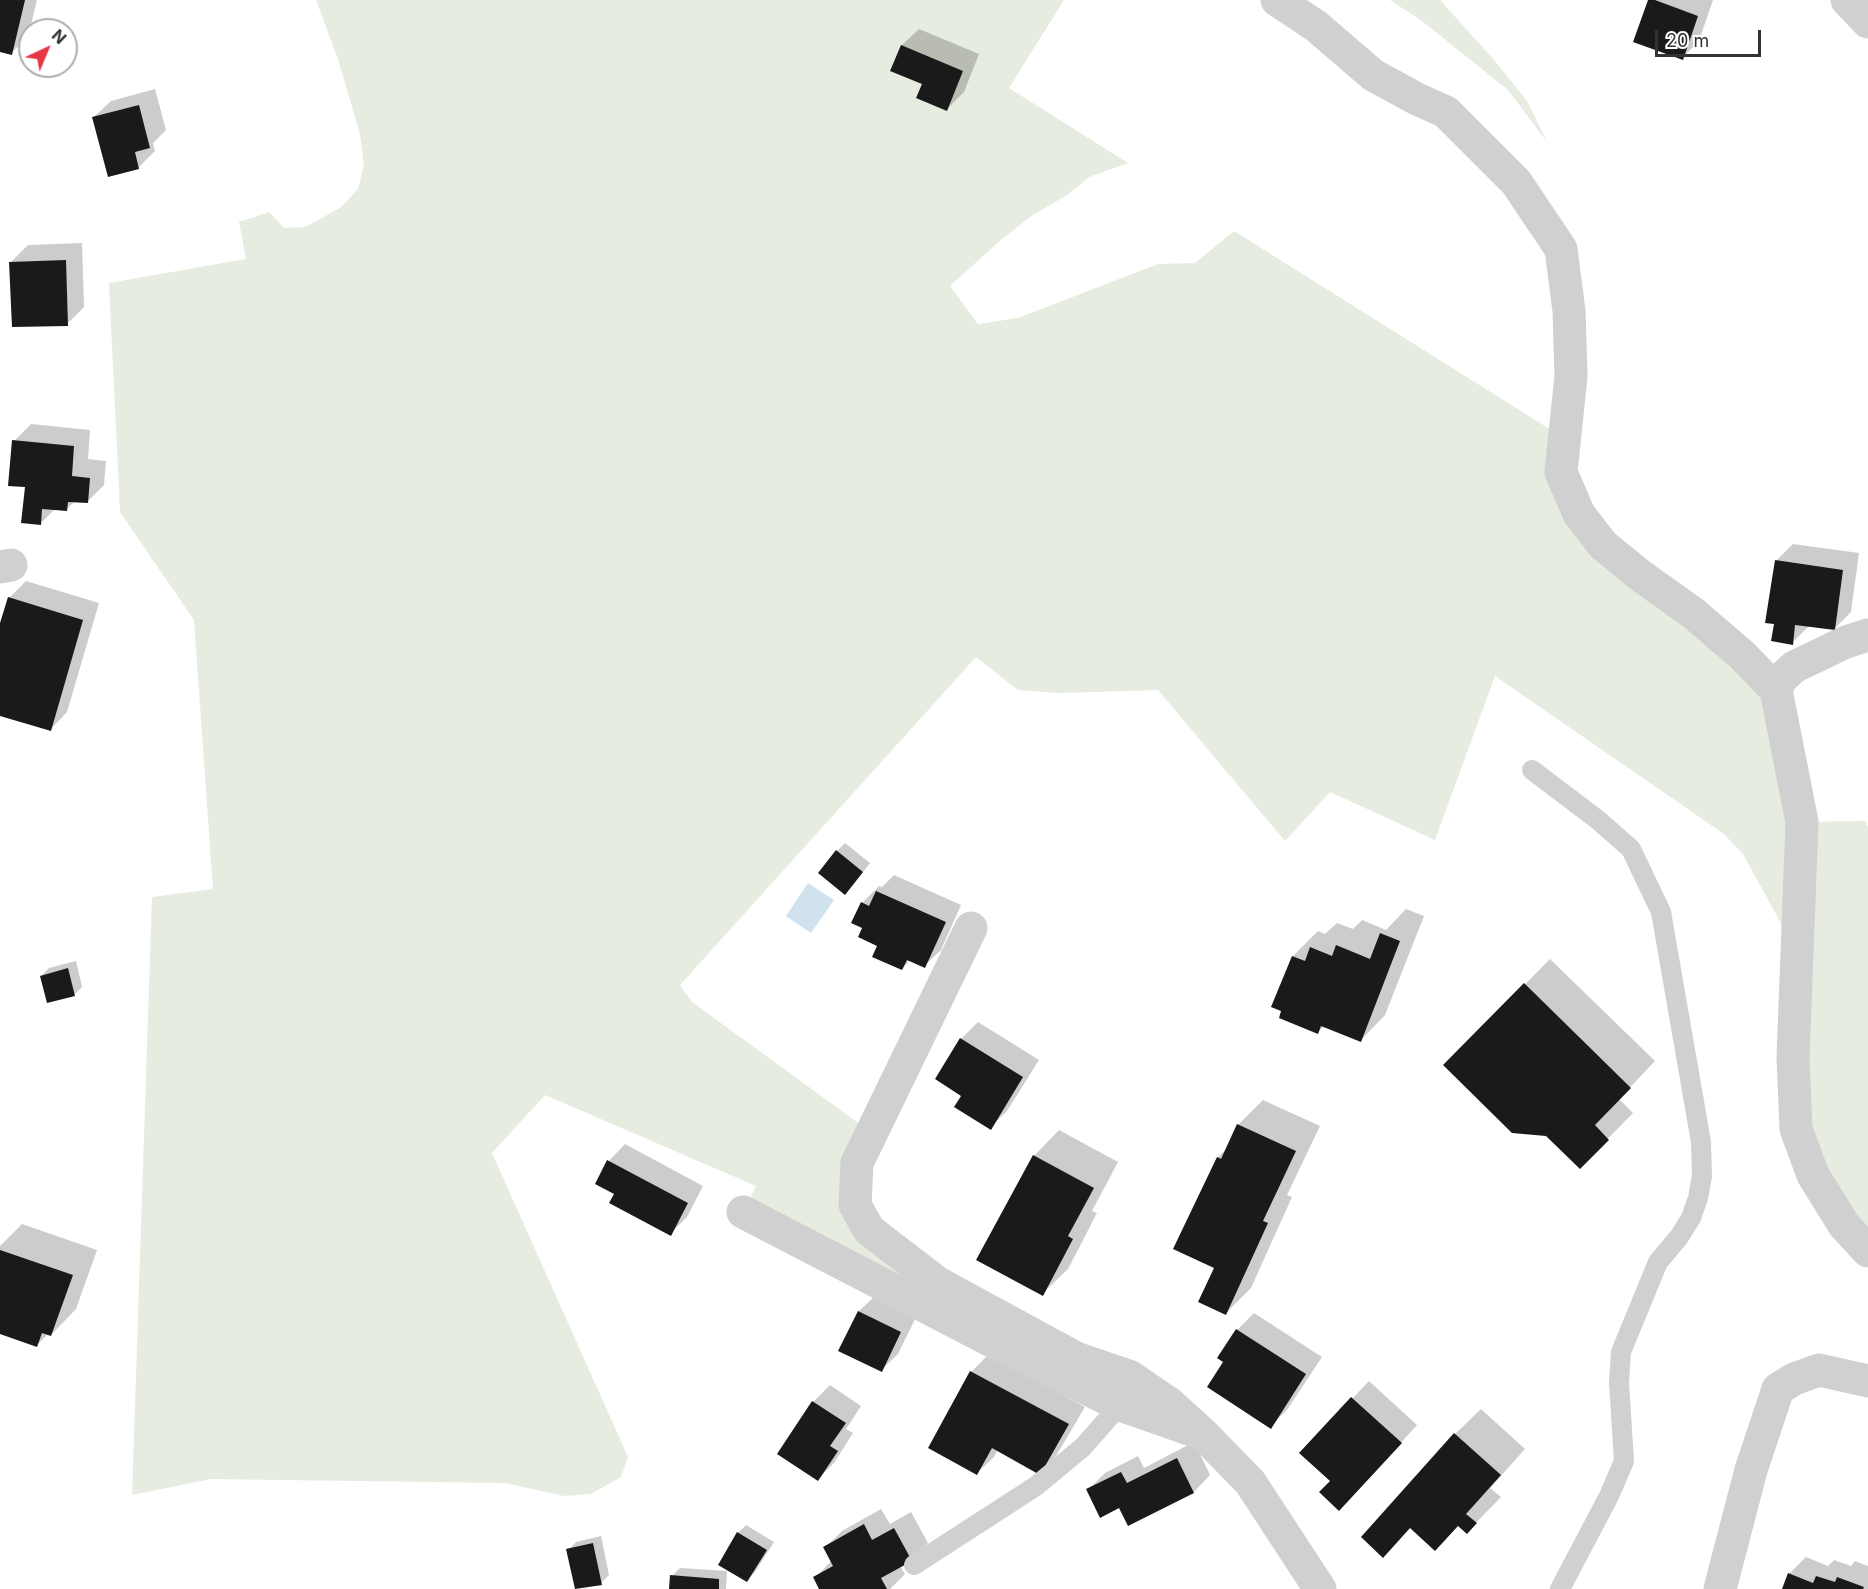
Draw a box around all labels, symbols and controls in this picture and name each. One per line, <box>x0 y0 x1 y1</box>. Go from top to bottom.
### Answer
north arrow <box>18 18 78 78</box>
scale bar <box>1658 18 1764 56</box>
text: N <box>48 25 70 48</box>
text: 20 m <box>1666 30 1709 51</box>

